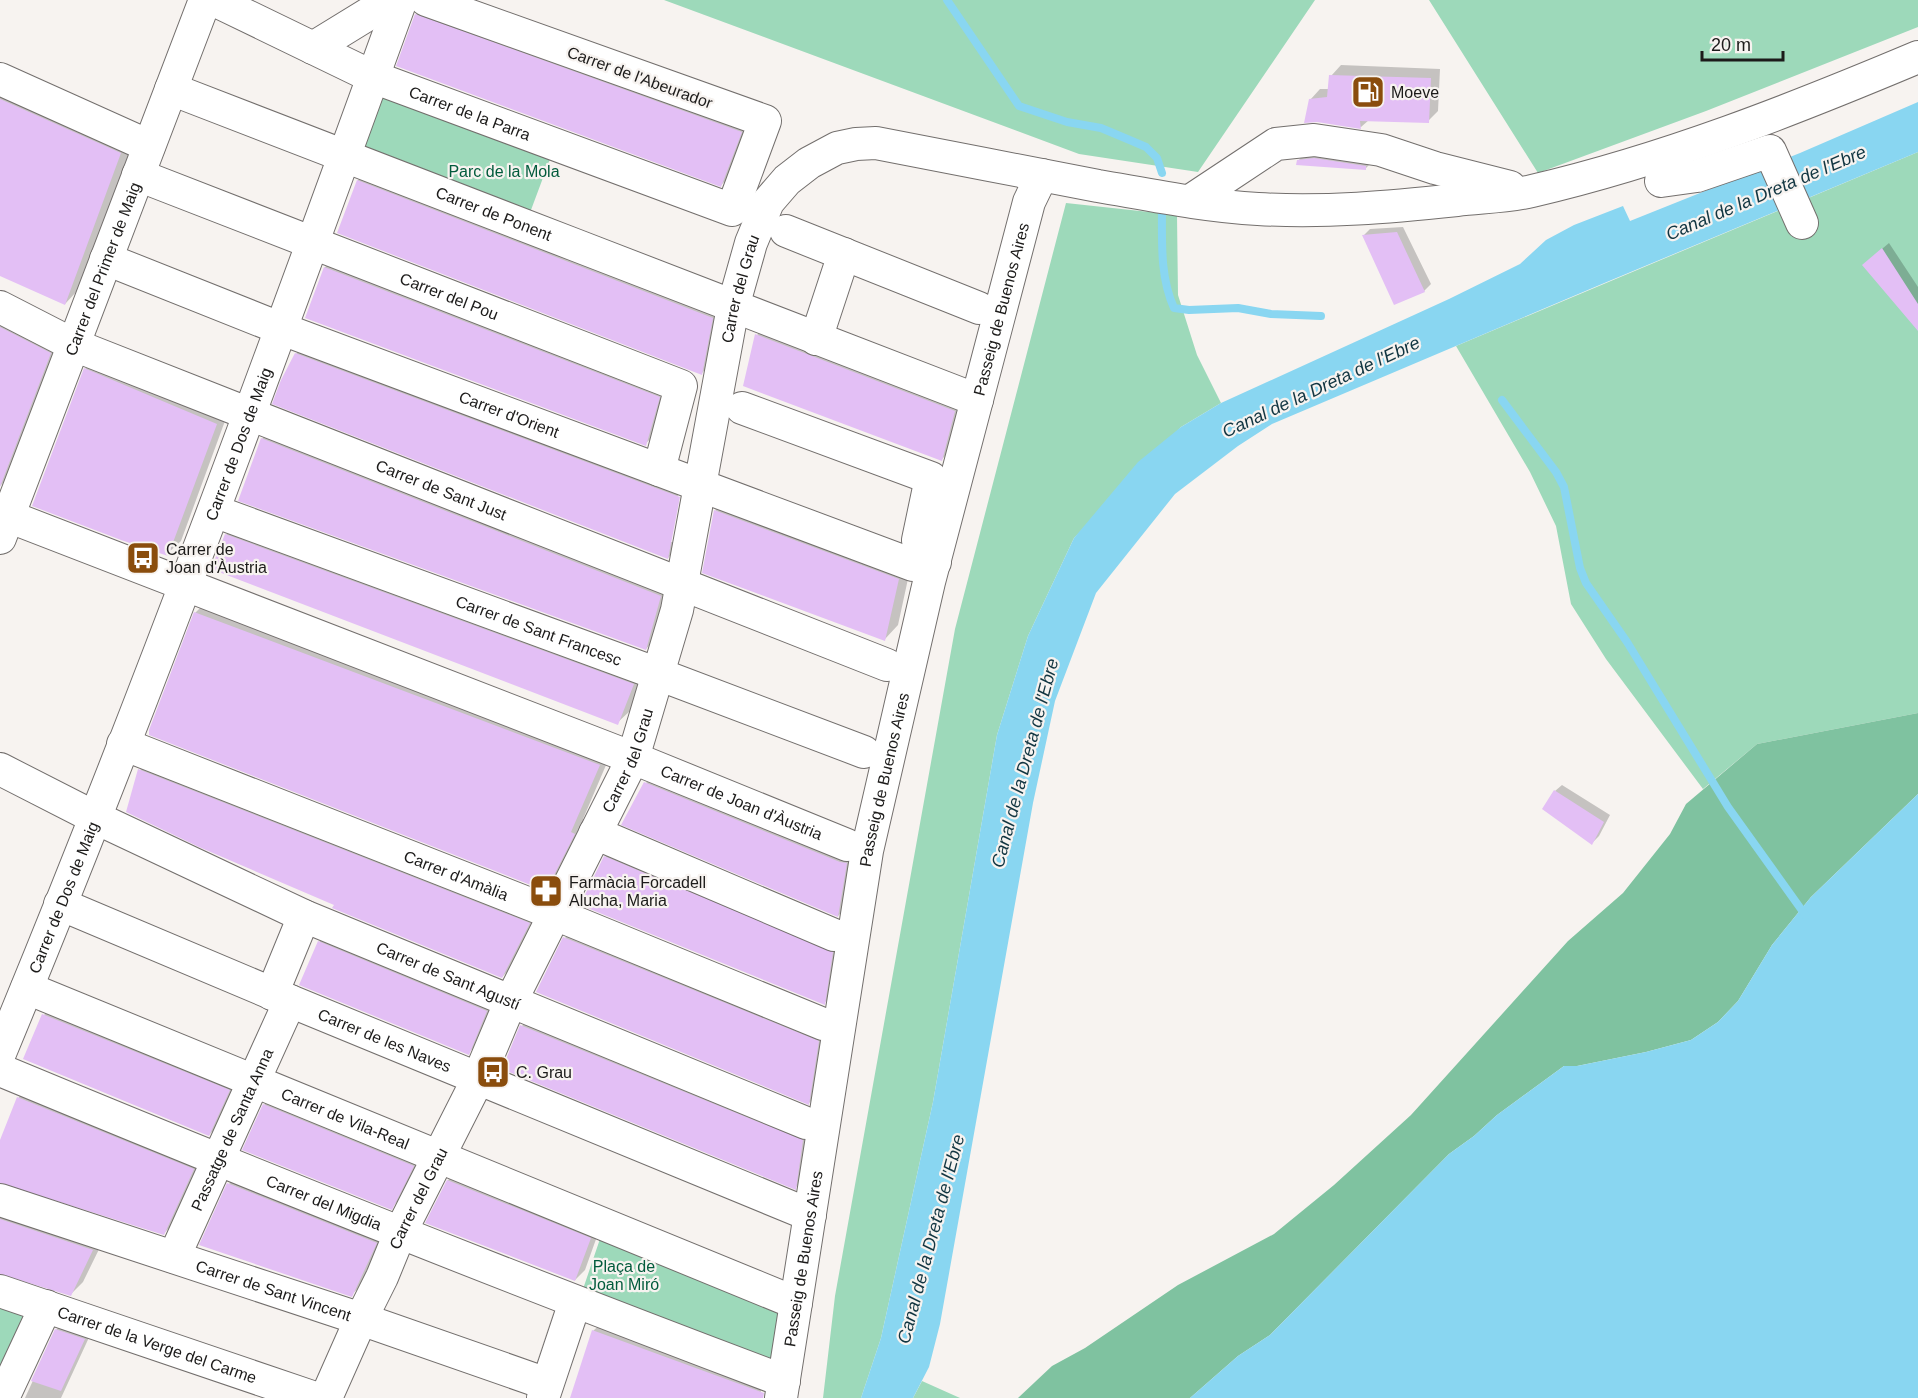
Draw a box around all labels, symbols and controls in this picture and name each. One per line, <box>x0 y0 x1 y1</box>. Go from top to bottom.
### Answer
scale bar <box>1702 24 1783 62</box>
text: 20 m <box>1711 35 1751 55</box>
street label: Carrer de l'Abeurador <box>565 43 715 112</box>
fuel station icon: Moeve <box>1350 74 1386 110</box>
street label: Carrer de la Parra <box>407 83 533 144</box>
place label: Moeve <box>1391 84 1439 101</box>
water label: Canal de la Dreta de l'Ebre <box>1663 142 1869 244</box>
park label: Parc de la Mola <box>448 163 560 180</box>
street label: Carrer del Primer de Maig <box>62 180 144 358</box>
street label: Carrer de Ponent <box>433 184 555 244</box>
street label: Passeig de Buenos Aires <box>970 221 1032 397</box>
street label: Carrer del Grau <box>719 232 763 344</box>
street label: Carrer del Pou <box>398 270 501 323</box>
water label: Canal de la Dreta de l'Ebre <box>1219 332 1423 442</box>
street label: Carrer de Dos de Maig <box>202 365 275 523</box>
street label: Carrer d'Orient <box>457 388 562 441</box>
street label: Carrer de Sant Just <box>373 457 509 524</box>
bus stop icon: Carrer de Joan d'Àustria <box>125 540 161 576</box>
place label: Carrer de Joan d'Àustria <box>166 541 267 576</box>
street label: Carrer de Sant Francesc <box>453 593 624 669</box>
water label: Canal de la Dreta de l'Ebre <box>987 656 1063 870</box>
street label: Passeig de Buenos Aires <box>857 691 912 868</box>
street label: Carrer del Grau <box>599 706 656 815</box>
street label: Carrer de Joan d'Àustria <box>658 762 825 843</box>
street label: Carrer de Dos de Maig <box>26 819 102 976</box>
street label: Carrer d'Amàlia <box>401 847 511 904</box>
pharmacy icon: Farmàcia Forcadell Alucha, Maria <box>528 873 564 909</box>
place label: Farmàcia Forcadell Alucha, Maria <box>569 874 706 909</box>
street label: Carrer de Sant Agustí <box>374 939 523 1013</box>
street label: Carrer de les Naves <box>315 1005 454 1075</box>
street label: Passatge de Santa Anna <box>188 1046 276 1213</box>
bus stop icon: C. Grau <box>475 1054 511 1090</box>
place label: C. Grau <box>516 1064 572 1081</box>
street label: Carrer de Vila-Real <box>279 1085 412 1153</box>
water label: Canal de la Dreta de l'Ebre <box>893 1132 969 1346</box>
street label: Carrer del Grau <box>386 1145 451 1252</box>
street label: Passeig de Buenos Aires <box>781 1170 826 1348</box>
street label: Carrer del Migdia <box>264 1172 384 1233</box>
street label: Carrer de Sant Vincent <box>193 1257 354 1324</box>
park label: Plaça de Joan Miró <box>589 1258 659 1293</box>
street label: Carrer de la Verge del Carme <box>55 1303 259 1387</box>

